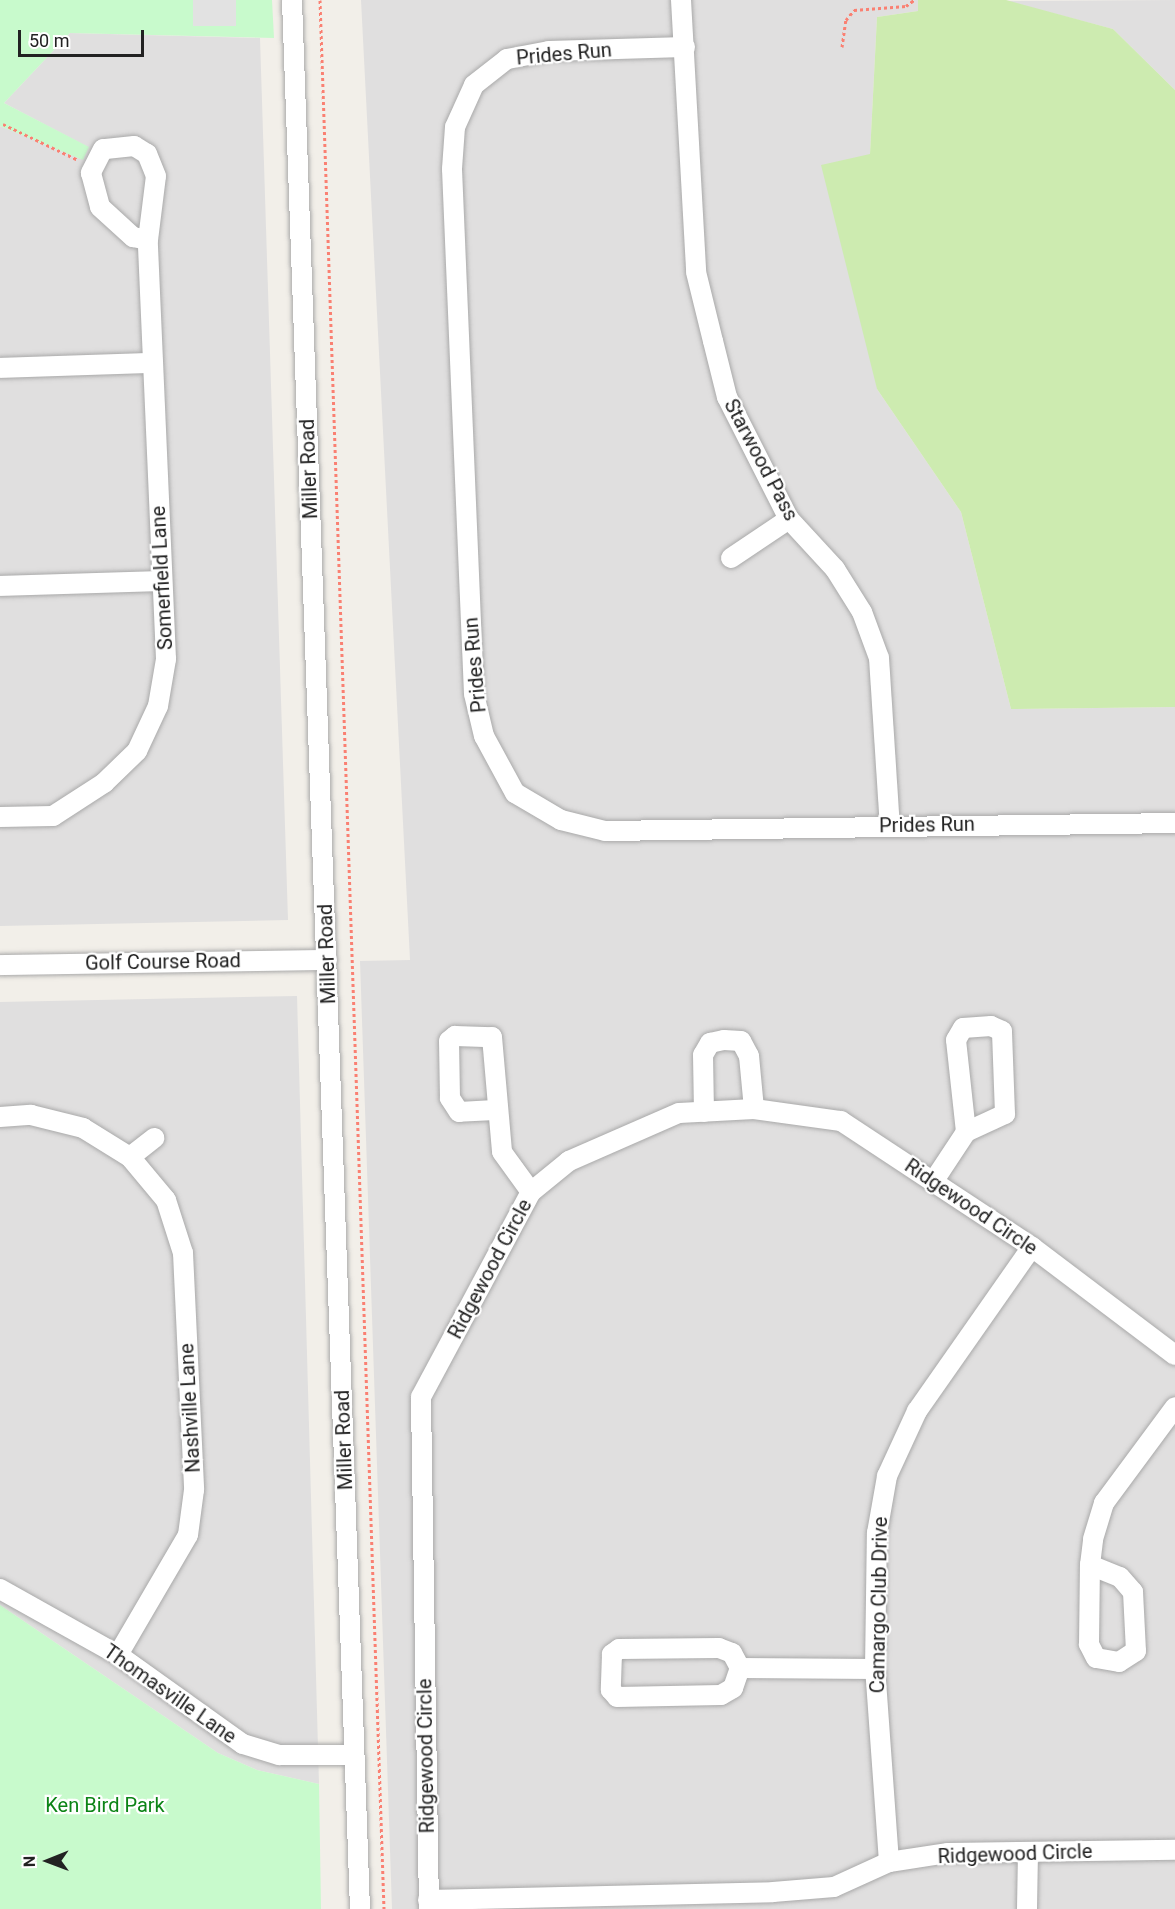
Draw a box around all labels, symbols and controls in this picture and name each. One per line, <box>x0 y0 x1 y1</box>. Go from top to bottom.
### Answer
scale bar <box>21 18 147 56</box>
text: 50 m <box>29 30 69 51</box>
street label: Prides Run <box>515 38 613 70</box>
street label: Starwood Pass <box>719 395 803 525</box>
street label: Miller Road <box>295 418 323 520</box>
street label: Somerfield Lane <box>146 505 178 651</box>
street label: Prides Run <box>459 616 491 714</box>
street label: Prides Run <box>879 812 975 838</box>
street label: Miller Road <box>313 903 341 1005</box>
street label: Golf Course Road <box>85 949 241 975</box>
street label: Ridgewood Circle <box>900 1154 1042 1260</box>
street label: Ridgewood Circle <box>443 1195 537 1343</box>
street label: Nashville Lane <box>175 1343 205 1473</box>
street label: Miller Road <box>330 1389 358 1491</box>
street label: Camargo Club Drive <box>865 1517 893 1693</box>
street label: Thomasville Lane <box>99 1639 241 1749</box>
street label: Ridgewood Circle <box>413 1678 439 1834</box>
park label: Ken Bird Park <box>45 1793 165 1817</box>
north arrow <box>18 1831 78 1891</box>
street label: Ridgewood Circle <box>937 1839 1093 1869</box>
text: N <box>20 1856 39 1867</box>

